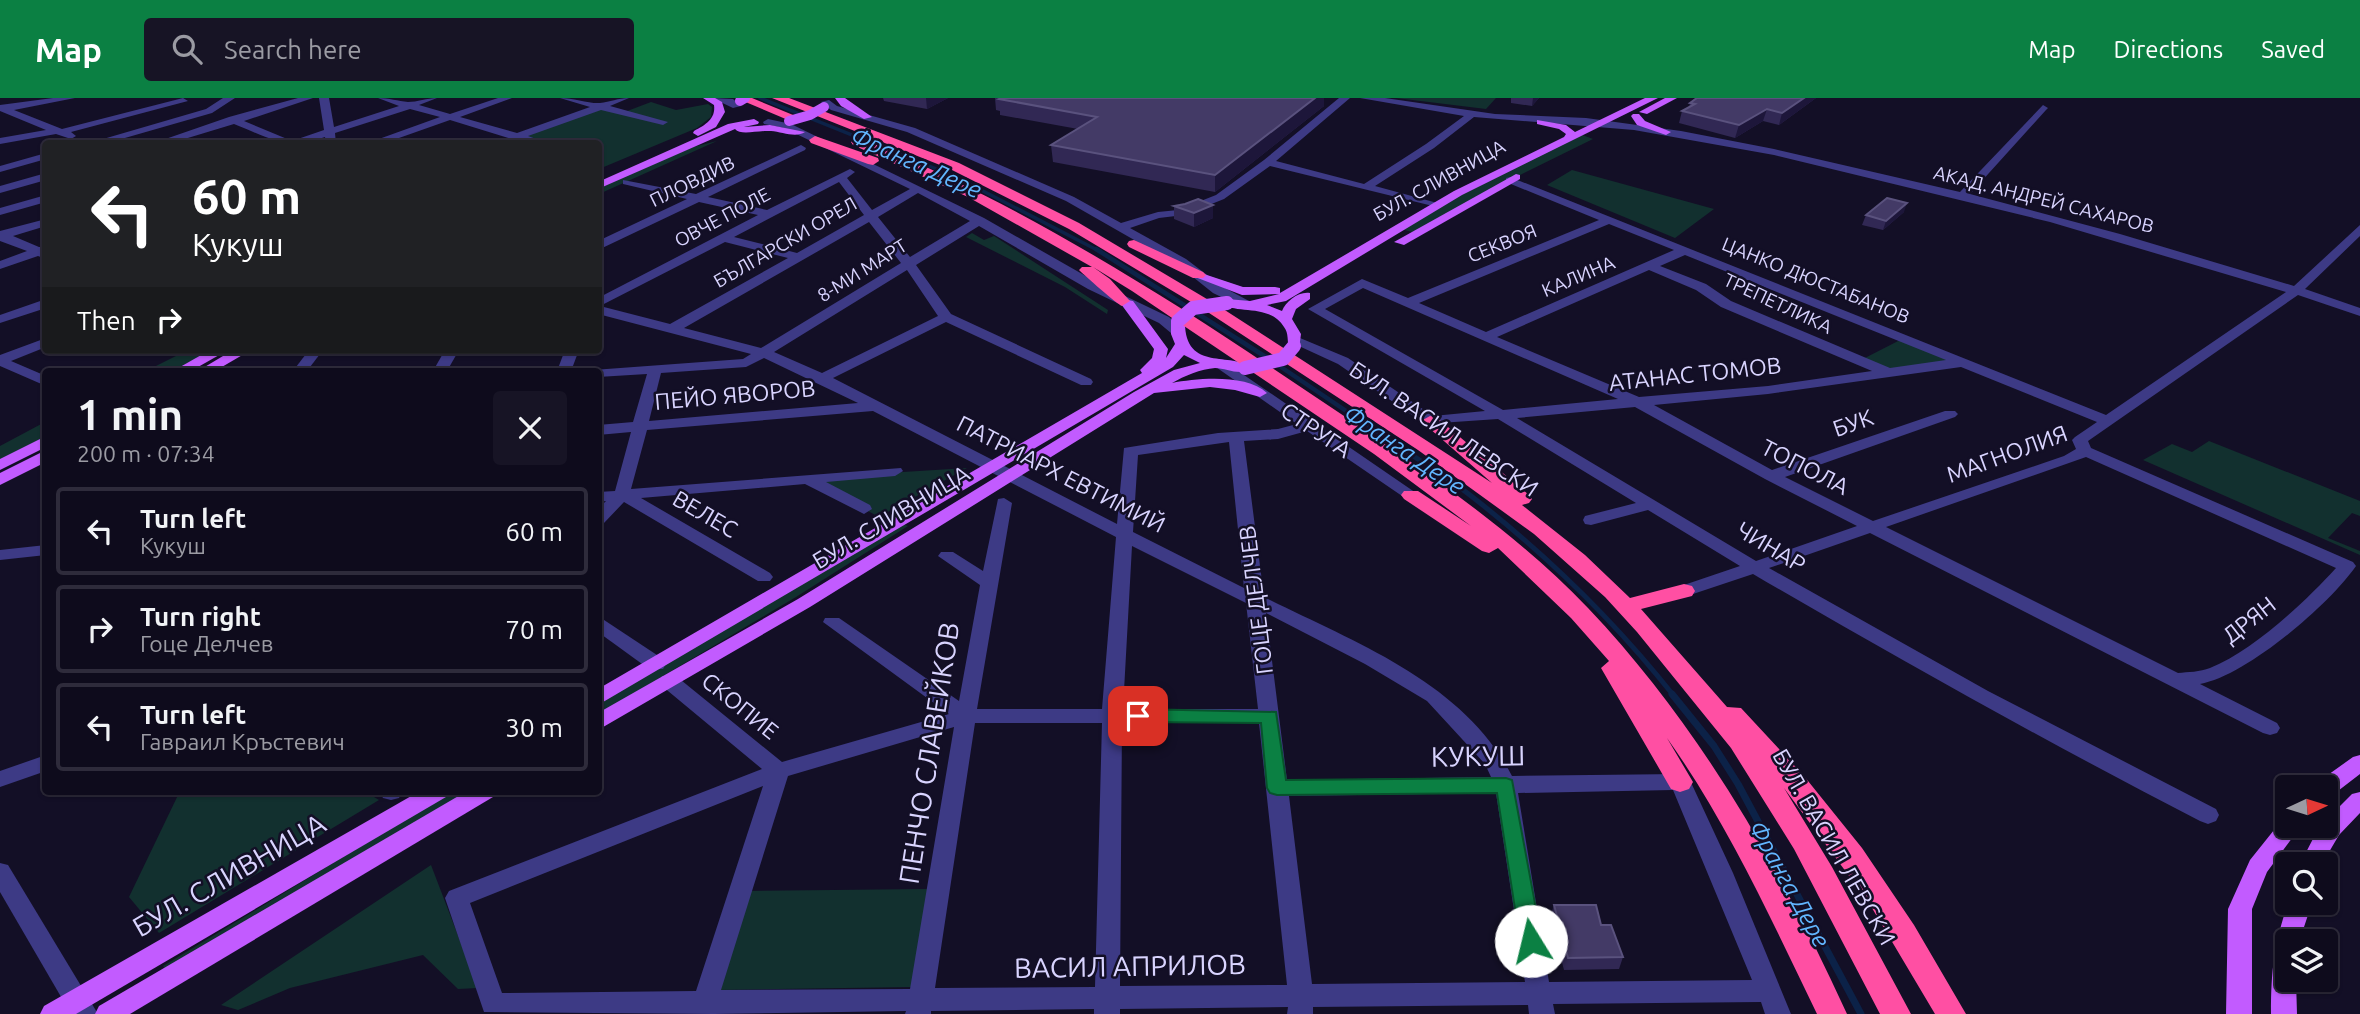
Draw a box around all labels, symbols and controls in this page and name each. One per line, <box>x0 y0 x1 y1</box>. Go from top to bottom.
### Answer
search box <box>144 18 634 81</box>
icon: search <box>168 30 206 68</box>
text: Map <box>35 31 102 68</box>
text: Search here <box>224 35 362 64</box>
text: Map <box>2028 36 2075 63</box>
text: Directions <box>2113 36 2223 63</box>
text: Saved <box>2261 36 2325 63</box>
water label: Франга Дере <box>847 122 986 203</box>
street label: БУЛ. СЛИВНИЦА <box>1369 134 1509 225</box>
street label: ПЛОВДИВ <box>646 151 738 211</box>
street label: АКАД. АНДРЕЙ САХАРОВ <box>1932 161 2156 237</box>
icon: left <box>77 168 168 259</box>
text: 60 m <box>192 168 301 223</box>
street label: ОВЧЕ ПОЛЕ <box>671 183 773 251</box>
street label: БЪЛГАРСКИ ОРЕЛ <box>710 192 860 292</box>
street label: СЕКВОЯ <box>1464 219 1540 267</box>
text: Кукуш <box>192 226 284 262</box>
street label: ЦАНКО ДЮСТАБАНОВ <box>1719 232 1913 328</box>
street label: 8-МИ МАРТ <box>813 234 911 306</box>
street label: КАЛИНА <box>1538 251 1618 301</box>
street label: ТРЕПЕТЛИКА <box>1720 268 1836 338</box>
icon: right <box>150 301 188 339</box>
text: Then <box>77 306 136 335</box>
street label: АТАНАС ТОМОВ <box>1607 352 1782 395</box>
street label: БУЛ. ВАСИЛ ЛЕВСКИ <box>1345 356 1543 501</box>
street label: ПЕЙО ЯВОРОВ <box>654 375 816 414</box>
text: 1 min <box>77 391 183 438</box>
button: close <box>493 391 567 465</box>
street label: СТРУГА <box>1276 397 1356 462</box>
water label: Франга Дере <box>1339 399 1470 500</box>
street label: БУК <box>1829 404 1876 441</box>
street label: ПАТРИАРХ ЕВТИМИЙ <box>953 410 1169 537</box>
street label: МАГНОЛИЯ <box>1943 420 2071 487</box>
street label: ТОПОЛА <box>1757 434 1853 499</box>
text: 200 m · 07:34 <box>77 441 215 466</box>
street label: БУЛ. СЛИВНИЦА <box>808 460 974 573</box>
street label: ВЕЛЕС <box>669 485 742 542</box>
text: Turn left <box>140 504 246 533</box>
icon: left <box>81 512 119 550</box>
street label: ЧИНАР <box>1733 516 1810 577</box>
text: 60 m <box>505 517 563 546</box>
street label: ГОЦЕ ДЕЛЧЕВ <box>1234 524 1277 676</box>
text: Кукуш <box>140 533 206 558</box>
street label: ДРЯН <box>2217 591 2280 648</box>
text: Turn right <box>140 602 261 631</box>
icon: right <box>81 610 119 648</box>
text: 70 m <box>505 615 563 644</box>
street label: ПЕНЧО СЛАВЕЙКОВ <box>893 620 965 886</box>
text: Гоце Делчев <box>140 631 274 656</box>
street label: СКОПИЕ <box>697 667 783 744</box>
pin <box>1108 686 1168 746</box>
icon: arrive <box>1119 697 1157 735</box>
text: Turn left <box>140 700 246 729</box>
icon: left <box>81 708 119 746</box>
text: 30 m <box>505 713 563 742</box>
text: Гавраил Кръстевич <box>140 729 345 754</box>
street label: КУКУШ <box>1431 739 1525 772</box>
street label: БУЛ. ВАСИЛ ЛЕВСКИ <box>1768 744 1901 949</box>
north arrow <box>2275 775 2338 838</box>
map controls <box>2275 775 2338 992</box>
street label: БУЛ. СЛИВНИЦА <box>127 807 330 942</box>
water label: Франга Дере <box>1744 816 1835 952</box>
button: search <box>2275 852 2338 915</box>
position arrow <box>1494 904 1568 978</box>
button: layers <box>2275 929 2338 992</box>
street label: ВАСИЛ АПРИЛОВ <box>1014 948 1246 983</box>

